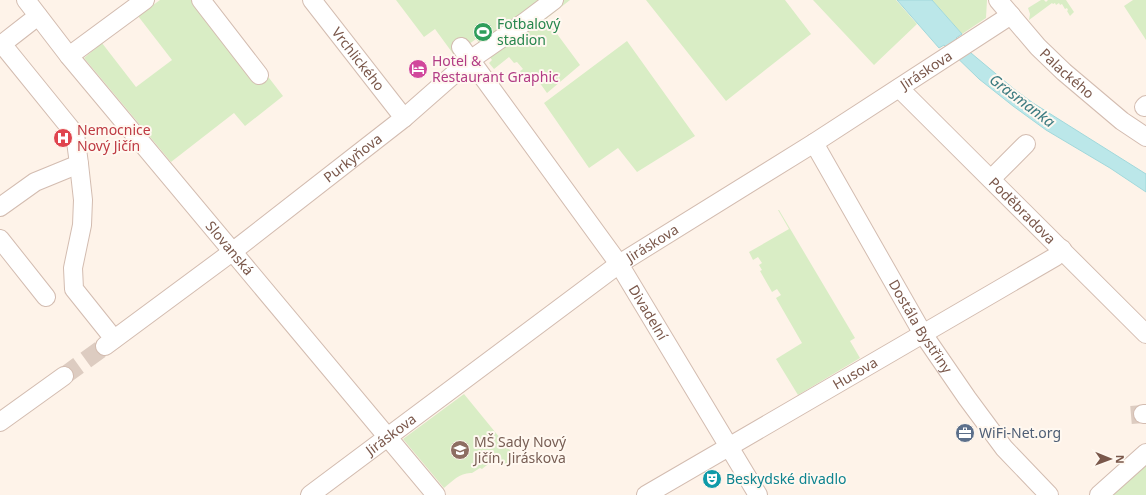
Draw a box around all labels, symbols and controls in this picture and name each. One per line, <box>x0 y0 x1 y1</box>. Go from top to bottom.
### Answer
place label: Fotbalový stadion <box>497 14 561 49</box>
sports icon: Fotbalový stadion <box>472 21 494 43</box>
street label: Vrchlického <box>328 23 389 95</box>
street label: Palackého <box>1036 44 1099 103</box>
street label: Jiráskova <box>895 46 955 95</box>
place label: Hotel & Restaurant Graphic <box>432 51 559 86</box>
hotel icon: Hotel & Restaurant Graphic <box>407 58 429 80</box>
water label: Grasmanka <box>986 69 1060 132</box>
place label: Nemocnice Nový Jičín <box>77 120 151 155</box>
hospital icon: Nemocnice Nový Jičín <box>52 127 74 149</box>
street label: Purkyňova <box>319 129 386 186</box>
street label: Poděbradova <box>985 173 1060 248</box>
street label: Slovanská <box>202 217 258 279</box>
street label: Jiráskova <box>621 219 682 267</box>
street label: Dostála Bystřiny <box>885 276 957 377</box>
street label: Divadelní <box>625 281 673 344</box>
street label: Husova <box>829 352 881 393</box>
street label: Jiráskova <box>360 409 420 460</box>
office icon: WiFi-Net.org <box>954 422 976 444</box>
place label: WiFi-Net.org <box>979 423 1061 442</box>
place label: MŠ Sady Nový Jičín, Jiráskova <box>472 432 567 467</box>
school or university icon: MŠ Sady Nový Jičín, Jiráskova <box>449 439 471 461</box>
north arrow <box>1090 439 1130 479</box>
text: N <box>1113 455 1128 464</box>
theatre icon: Beskydské divadlo <box>701 468 723 490</box>
place label: Beskydské divadlo <box>726 469 847 488</box>

